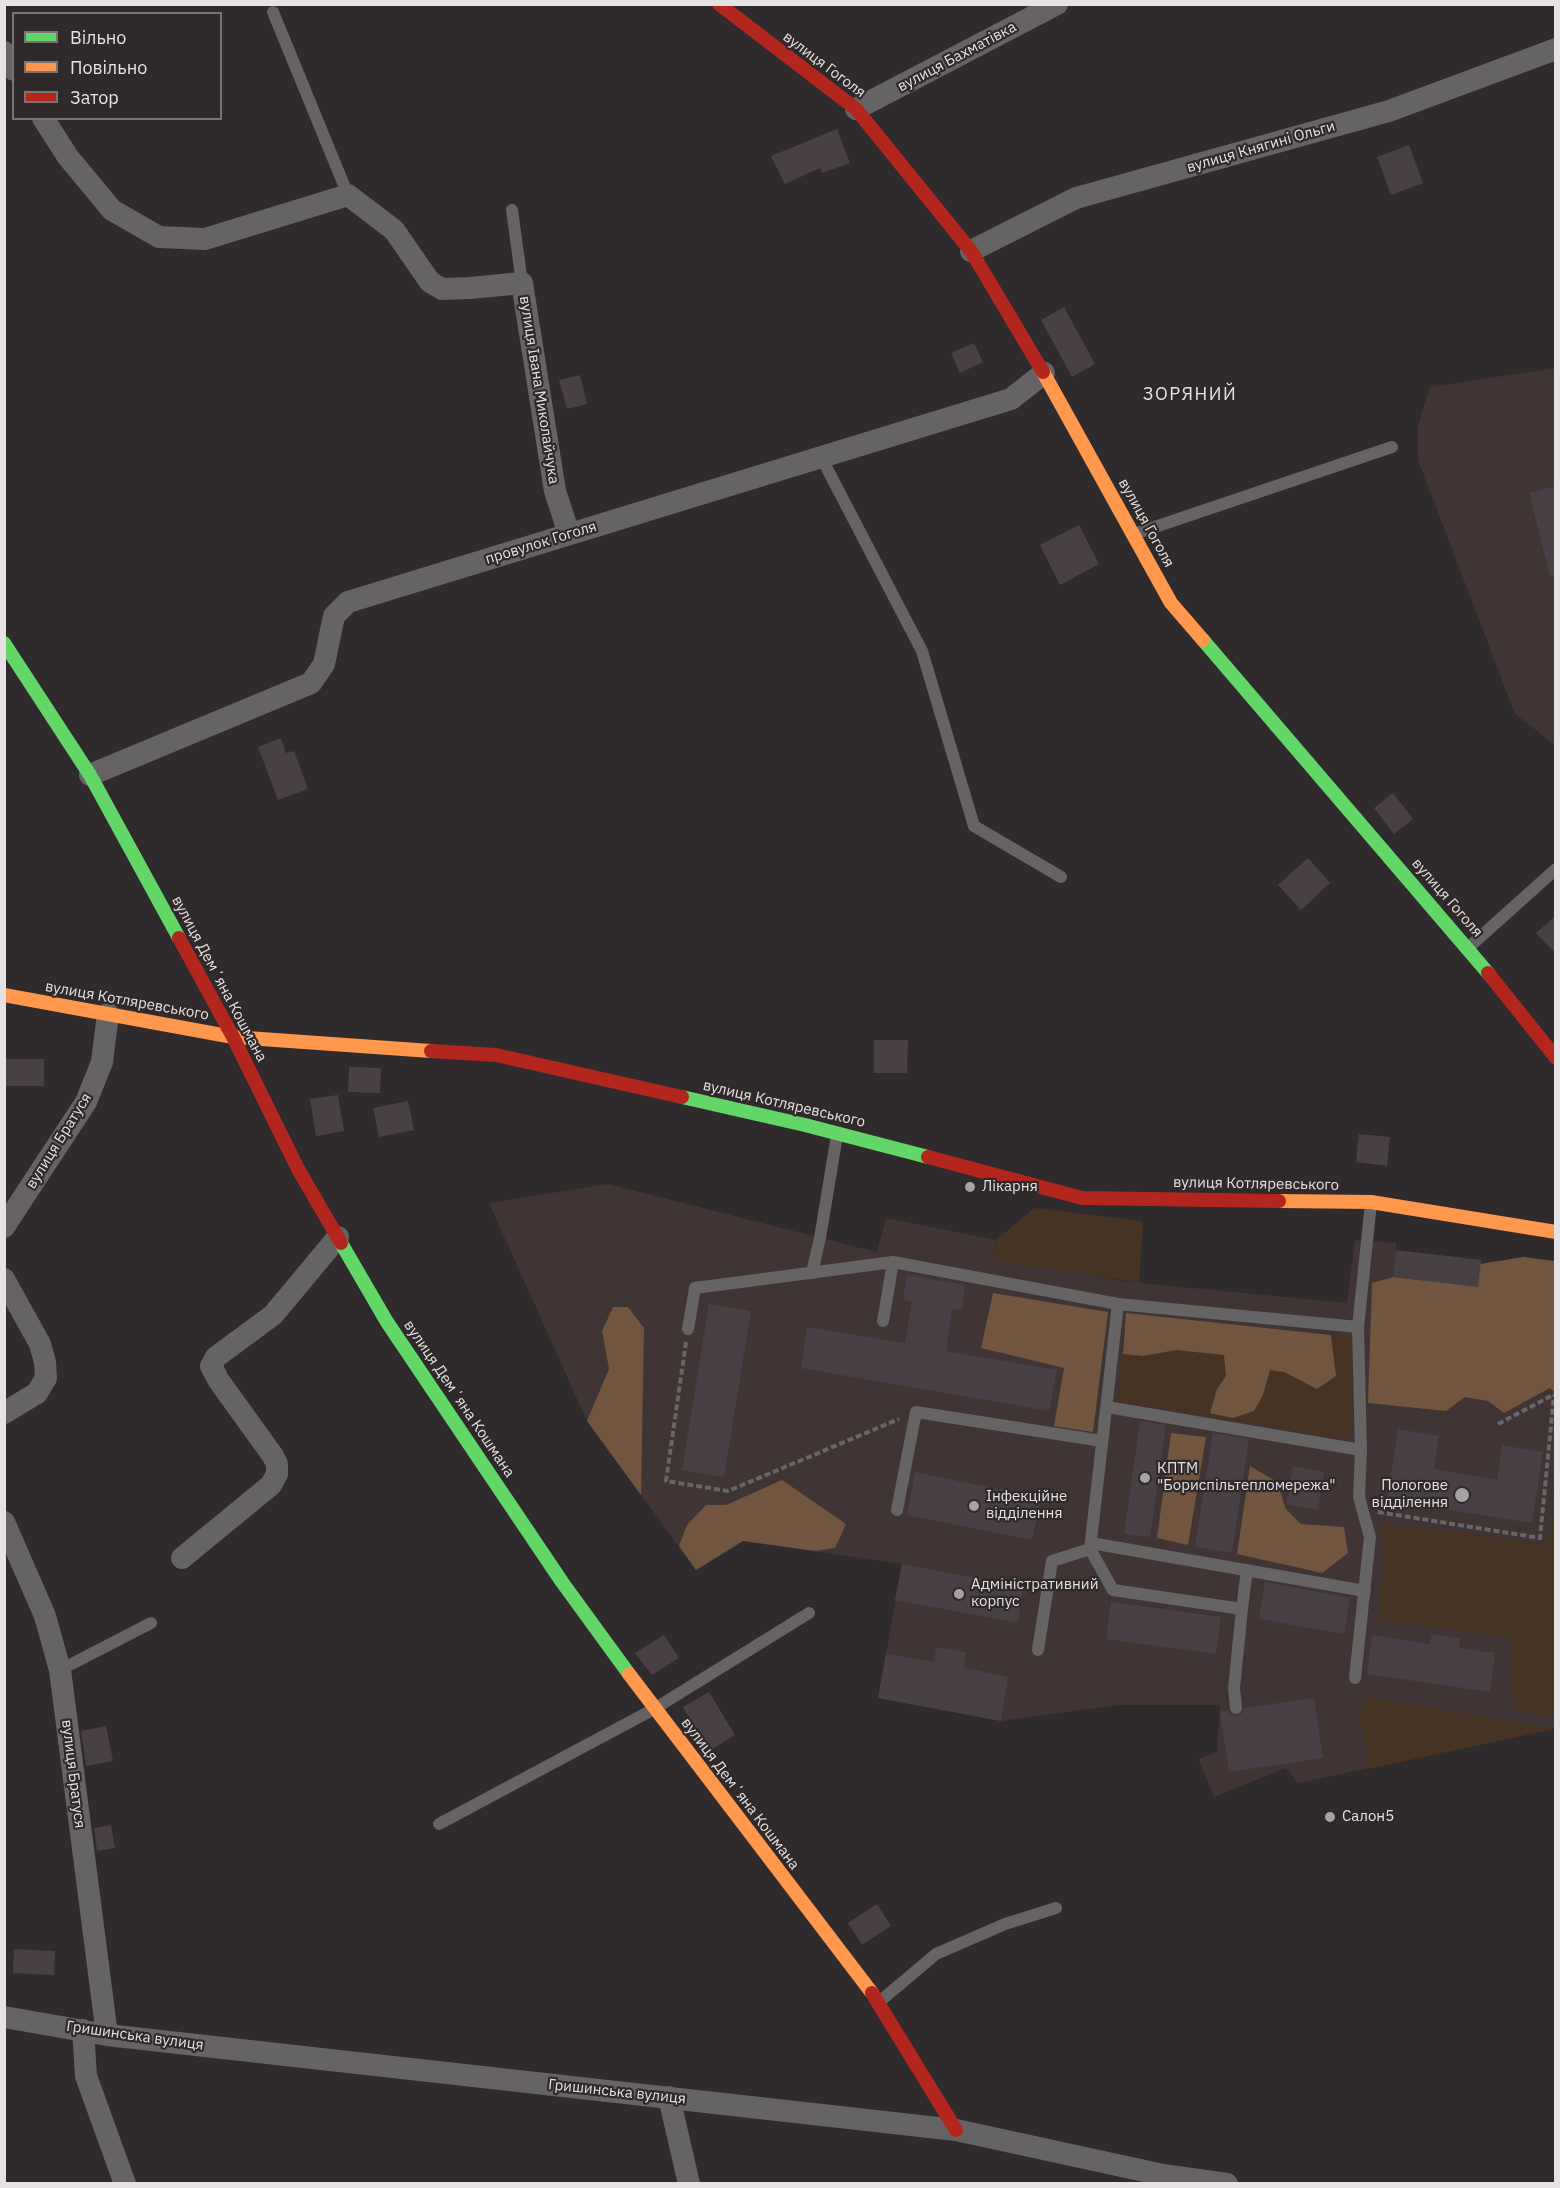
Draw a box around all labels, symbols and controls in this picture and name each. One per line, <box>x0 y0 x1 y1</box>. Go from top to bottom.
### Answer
legend <box>12 12 222 120</box>
street label: вулиця Бахматівка <box>894 18 1020 96</box>
text: Вільно <box>70 26 126 49</box>
street label: вулиця Гоголя <box>779 28 869 102</box>
text: Повільно <box>70 56 147 79</box>
text: Затор <box>70 86 119 109</box>
street label: вулиця Княгині Ольги <box>1185 117 1337 177</box>
street label: вулиця Івана Миколайчука <box>515 295 563 485</box>
district label: ЗОРЯНИЙ <box>1143 384 1237 406</box>
street label: вулиця Гоголя <box>1114 475 1178 571</box>
street label: провулок Гоголя <box>483 518 599 568</box>
street label: вулиця Гоголя <box>1408 855 1486 941</box>
street label: вулиця Демʼяна Кошмана <box>168 893 270 1065</box>
street label: вулиця Котляревського <box>44 978 210 1024</box>
street label: вулиця Котляревського <box>701 1077 867 1131</box>
street label: вулиця Братуся <box>22 1090 96 1192</box>
street label: вулиця Котляревського <box>1173 1174 1339 1194</box>
place label: Лікарня <box>982 1178 1038 1196</box>
marker: Лікарня <box>963 1180 977 1194</box>
street label: вулиця Демʼяна Кошмана <box>400 1317 518 1481</box>
place label: КПТМ "Бориспільтепломережа" <box>1157 1460 1335 1495</box>
marker: КПТМ "Бориспільтепломережа" <box>1138 1471 1152 1485</box>
place label: Пологове відділення <box>1372 1477 1448 1512</box>
marker: Пологове відділення <box>1453 1486 1471 1504</box>
place label: Інфекційне відділення <box>986 1488 1067 1523</box>
marker: Інфекційне відділення <box>967 1499 981 1513</box>
place label: Адміністративний корпус <box>971 1576 1098 1611</box>
marker: Адміністративний корпус <box>952 1587 966 1601</box>
street label: вулиця Демʼяна Кошмана <box>677 1715 803 1873</box>
street label: вулиця Братуся <box>57 1719 89 1829</box>
place label: Салон5 <box>1342 1808 1394 1826</box>
marker: Салон5 <box>1323 1810 1337 1824</box>
street label: Гришинська вулиця <box>65 2017 205 2055</box>
street label: Гришинська вулиця <box>547 2076 687 2108</box>

